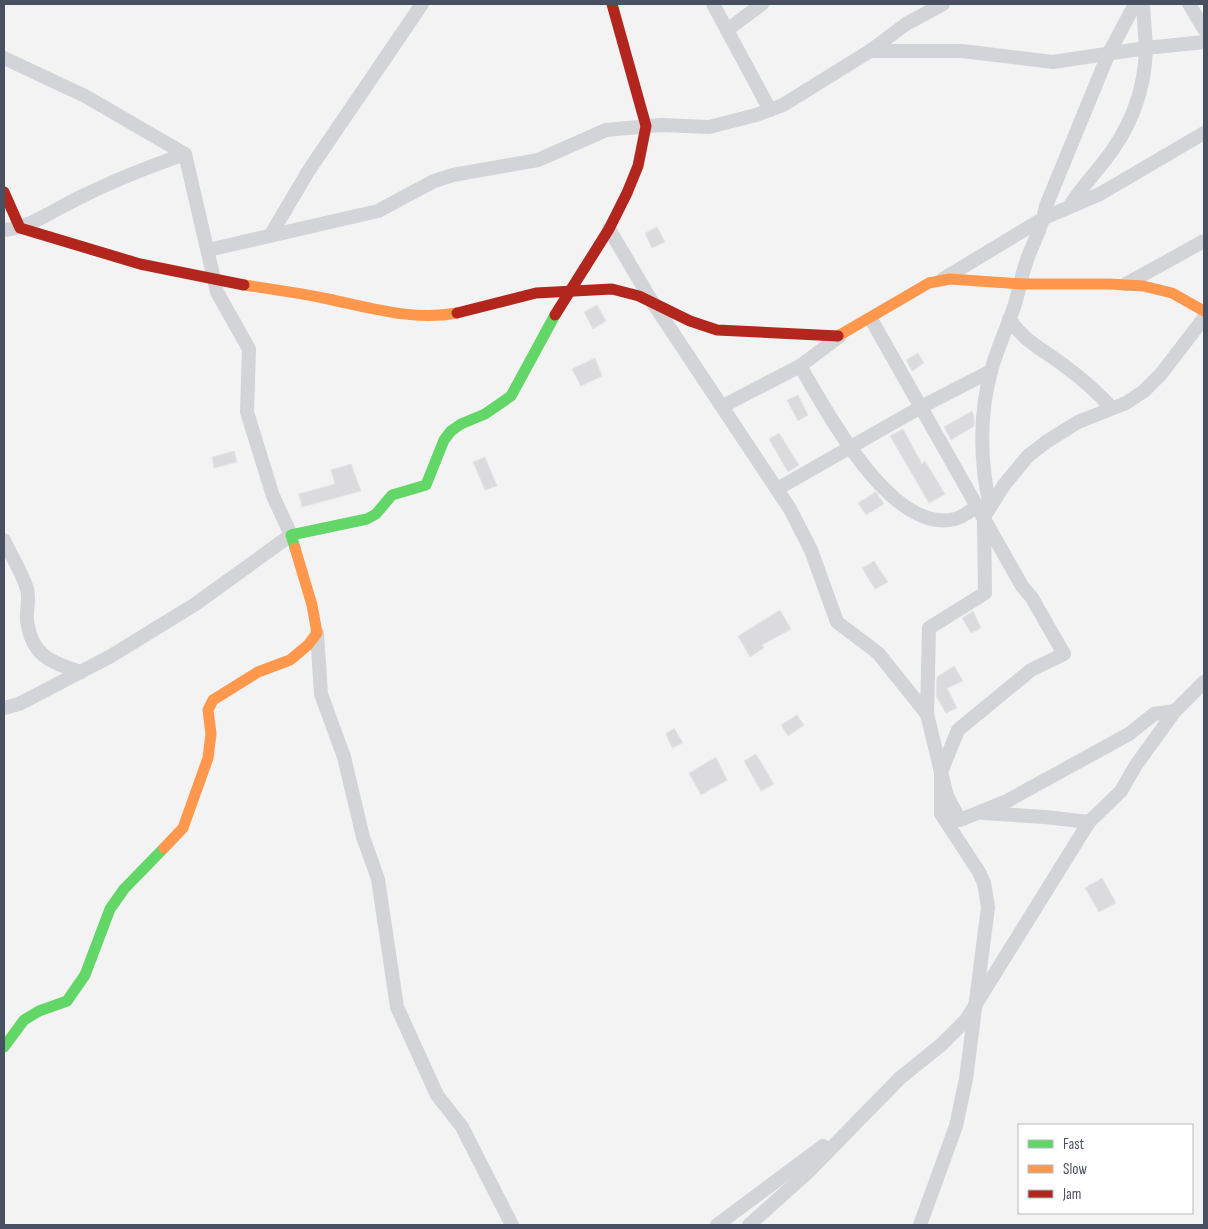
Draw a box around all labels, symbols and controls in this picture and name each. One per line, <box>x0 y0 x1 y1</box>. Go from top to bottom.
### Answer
legend <box>1018 1124 1193 1214</box>
text: Fast <box>1063 1135 1085 1154</box>
text: Slow <box>1063 1160 1087 1179</box>
text: Jam <box>1062 1185 1081 1204</box>

